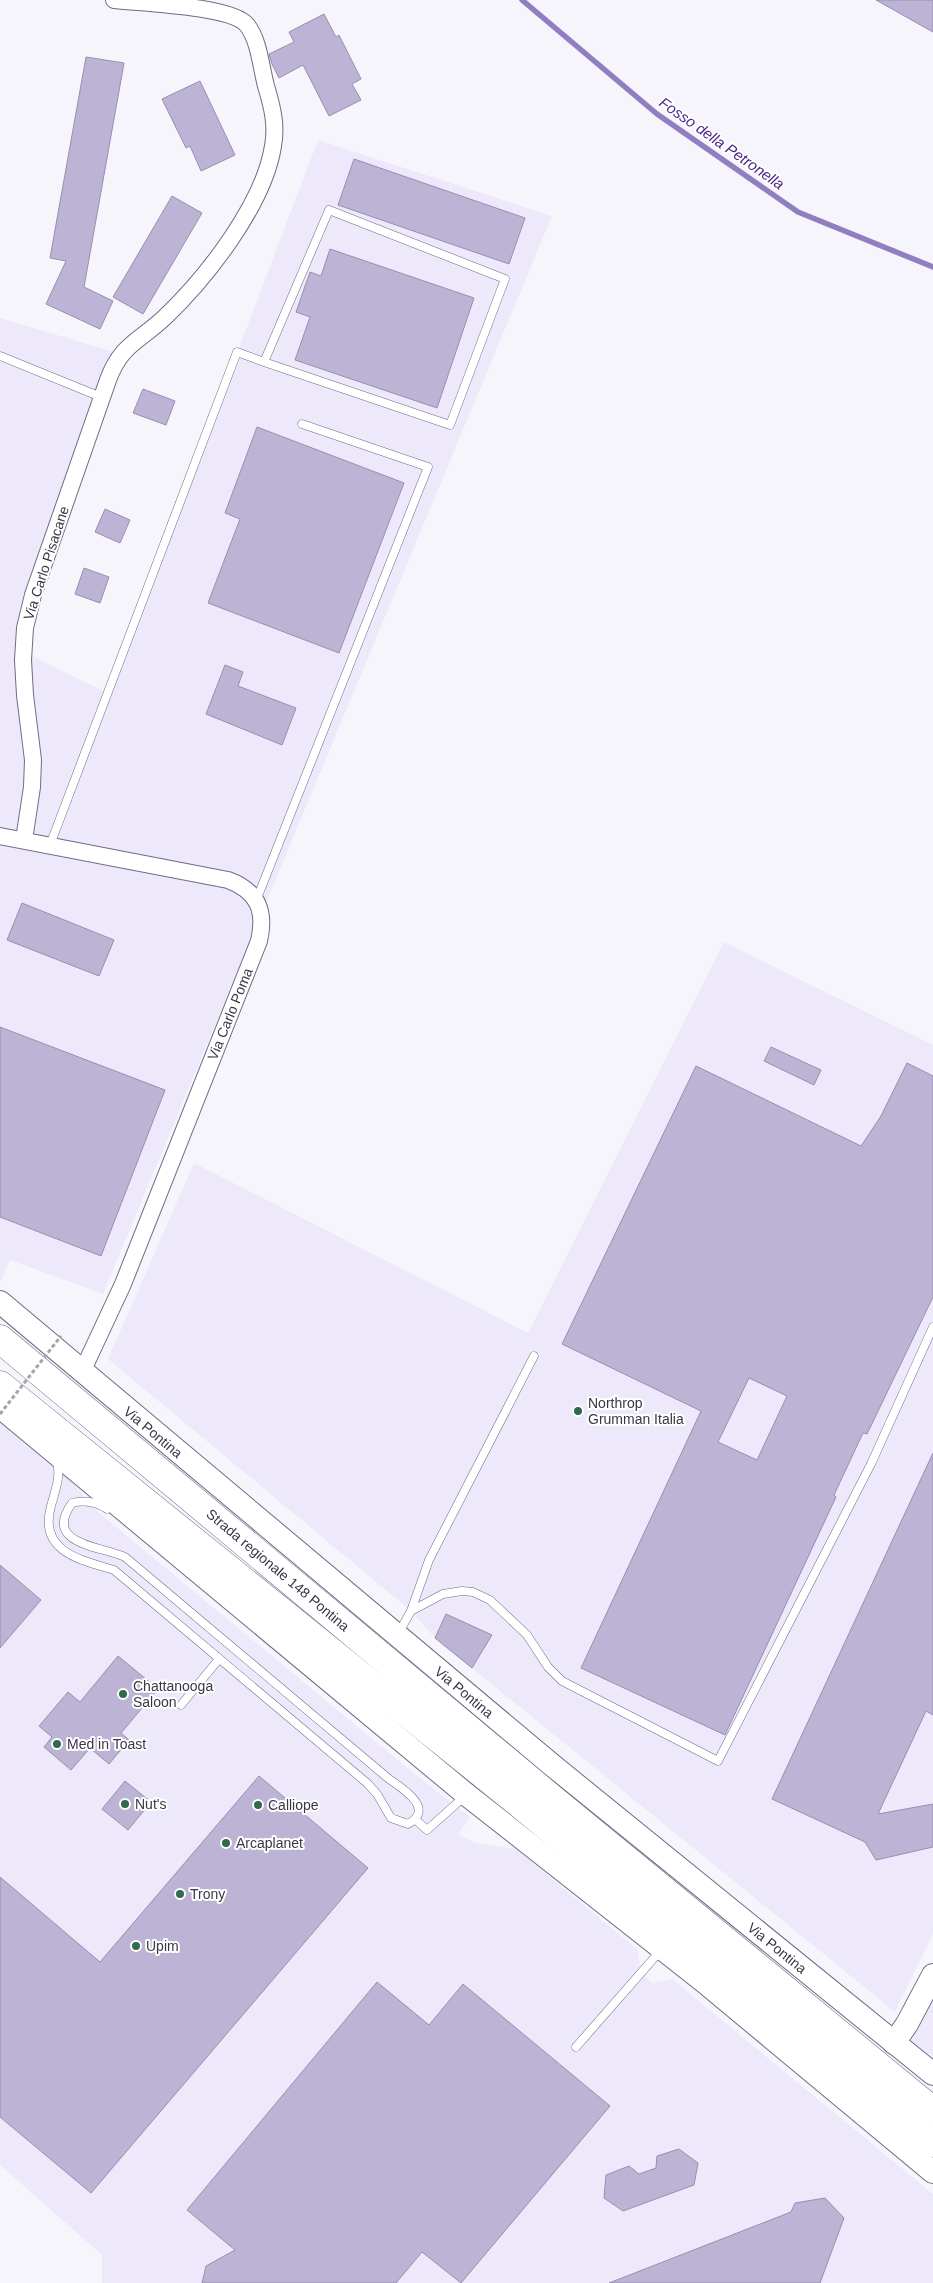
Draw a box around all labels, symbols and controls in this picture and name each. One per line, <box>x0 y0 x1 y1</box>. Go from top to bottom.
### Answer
water label: Fosso della Petronella <box>656 93 788 193</box>
street label: Via Carlo Pisacane <box>20 504 72 622</box>
street label: Via Carlo Poma <box>204 965 256 1062</box>
place label: Northrop Grumman Italia <box>588 1395 684 1427</box>
street label: Via Pontina <box>121 1403 186 1461</box>
marker: Northrop Grumman Italia <box>572 1405 584 1417</box>
street label: Strada regionale 148 Pontina <box>203 1506 353 1635</box>
street label: Via Pontina <box>432 1663 497 1721</box>
place label: Chattanooga Saloon <box>133 1678 213 1710</box>
marker: Chattanooga Saloon <box>117 1688 129 1700</box>
place label: Med in Toast <box>67 1736 146 1752</box>
marker: Med in Toast <box>51 1738 63 1750</box>
place label: Nut's <box>135 1796 166 1812</box>
place label: Calliope <box>268 1797 319 1813</box>
marker: Nut's <box>119 1798 131 1810</box>
marker: Calliope <box>252 1799 264 1811</box>
place label: Arcaplanet <box>236 1835 303 1851</box>
marker: Arcaplanet <box>220 1837 232 1849</box>
place label: Trony <box>190 1886 225 1902</box>
marker: Trony <box>174 1888 186 1900</box>
street label: Via Pontina <box>744 1919 810 1977</box>
place label: Upim <box>146 1938 179 1954</box>
marker: Upim <box>130 1940 142 1952</box>

